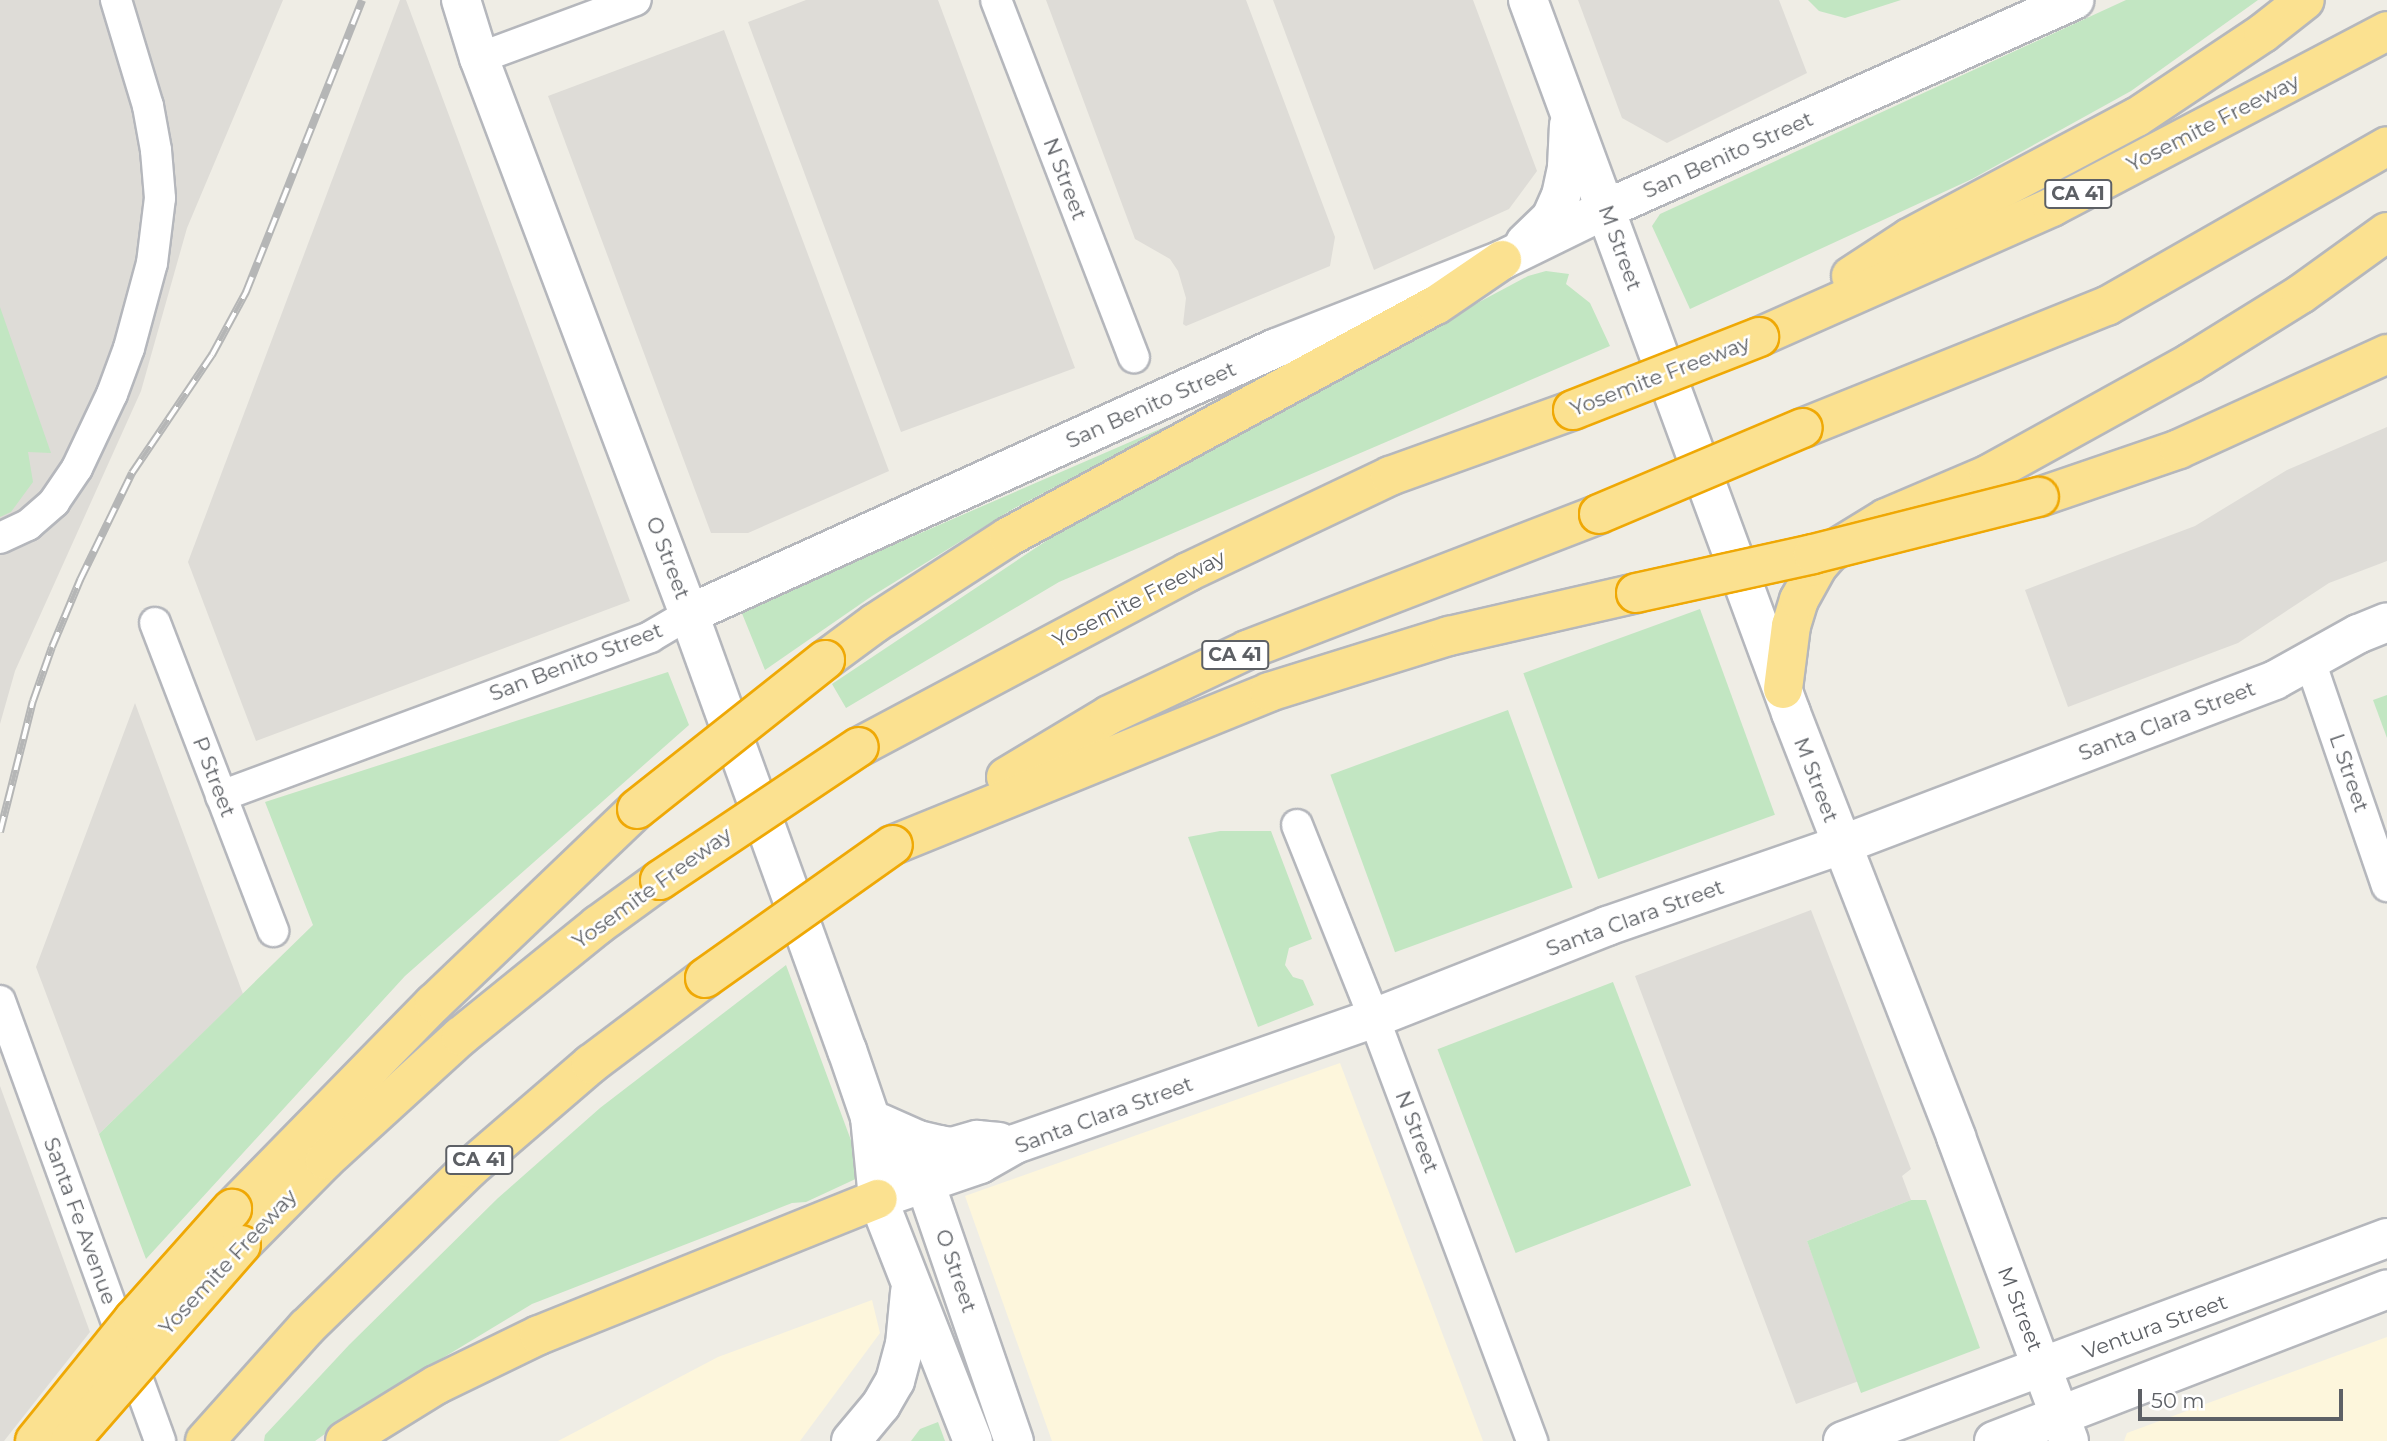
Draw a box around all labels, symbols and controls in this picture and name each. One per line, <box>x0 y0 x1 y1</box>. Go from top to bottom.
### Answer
street label: Yosemite Freeway <box>2123 69 2303 177</box>
street label: San Benito Street <box>1639 106 1817 204</box>
street label: N Street <box>1038 134 1092 224</box>
road number: CA 41 <box>2043 178 2113 210</box>
street label: M Street <box>1593 202 1647 294</box>
street label: Yosemite Freeway <box>1567 330 1753 422</box>
street label: San Benito Street <box>1062 356 1240 454</box>
street label: O Street <box>641 513 695 603</box>
street label: Yosemite Freeway <box>1049 545 1229 653</box>
street label: San Benito Street <box>486 617 666 707</box>
road number: CA 41 <box>1200 640 1270 670</box>
street label: Santa Clara Street <box>2075 676 2259 766</box>
street label: L Street <box>2324 730 2374 816</box>
street label: P Street <box>187 733 241 821</box>
street label: M Street <box>1788 734 1844 826</box>
street label: Yosemite Freeway <box>568 822 736 954</box>
street label: Santa Clara Street <box>1543 874 1727 962</box>
street label: Santa Clara Street <box>1012 1071 1196 1159</box>
street label: N Street <box>1390 1087 1444 1177</box>
street label: Santa Fe Avenue <box>38 1134 122 1308</box>
road number: CA 41 <box>444 1144 514 1176</box>
street label: Yosemite Freeway <box>154 1184 302 1340</box>
street label: O Street <box>930 1226 982 1316</box>
street label: M Street <box>1992 1263 2048 1355</box>
street label: Ventura Street <box>2079 1289 2231 1365</box>
scale bar <box>2142 1374 2347 1418</box>
text: 50 m <box>2151 1388 2205 1413</box>

